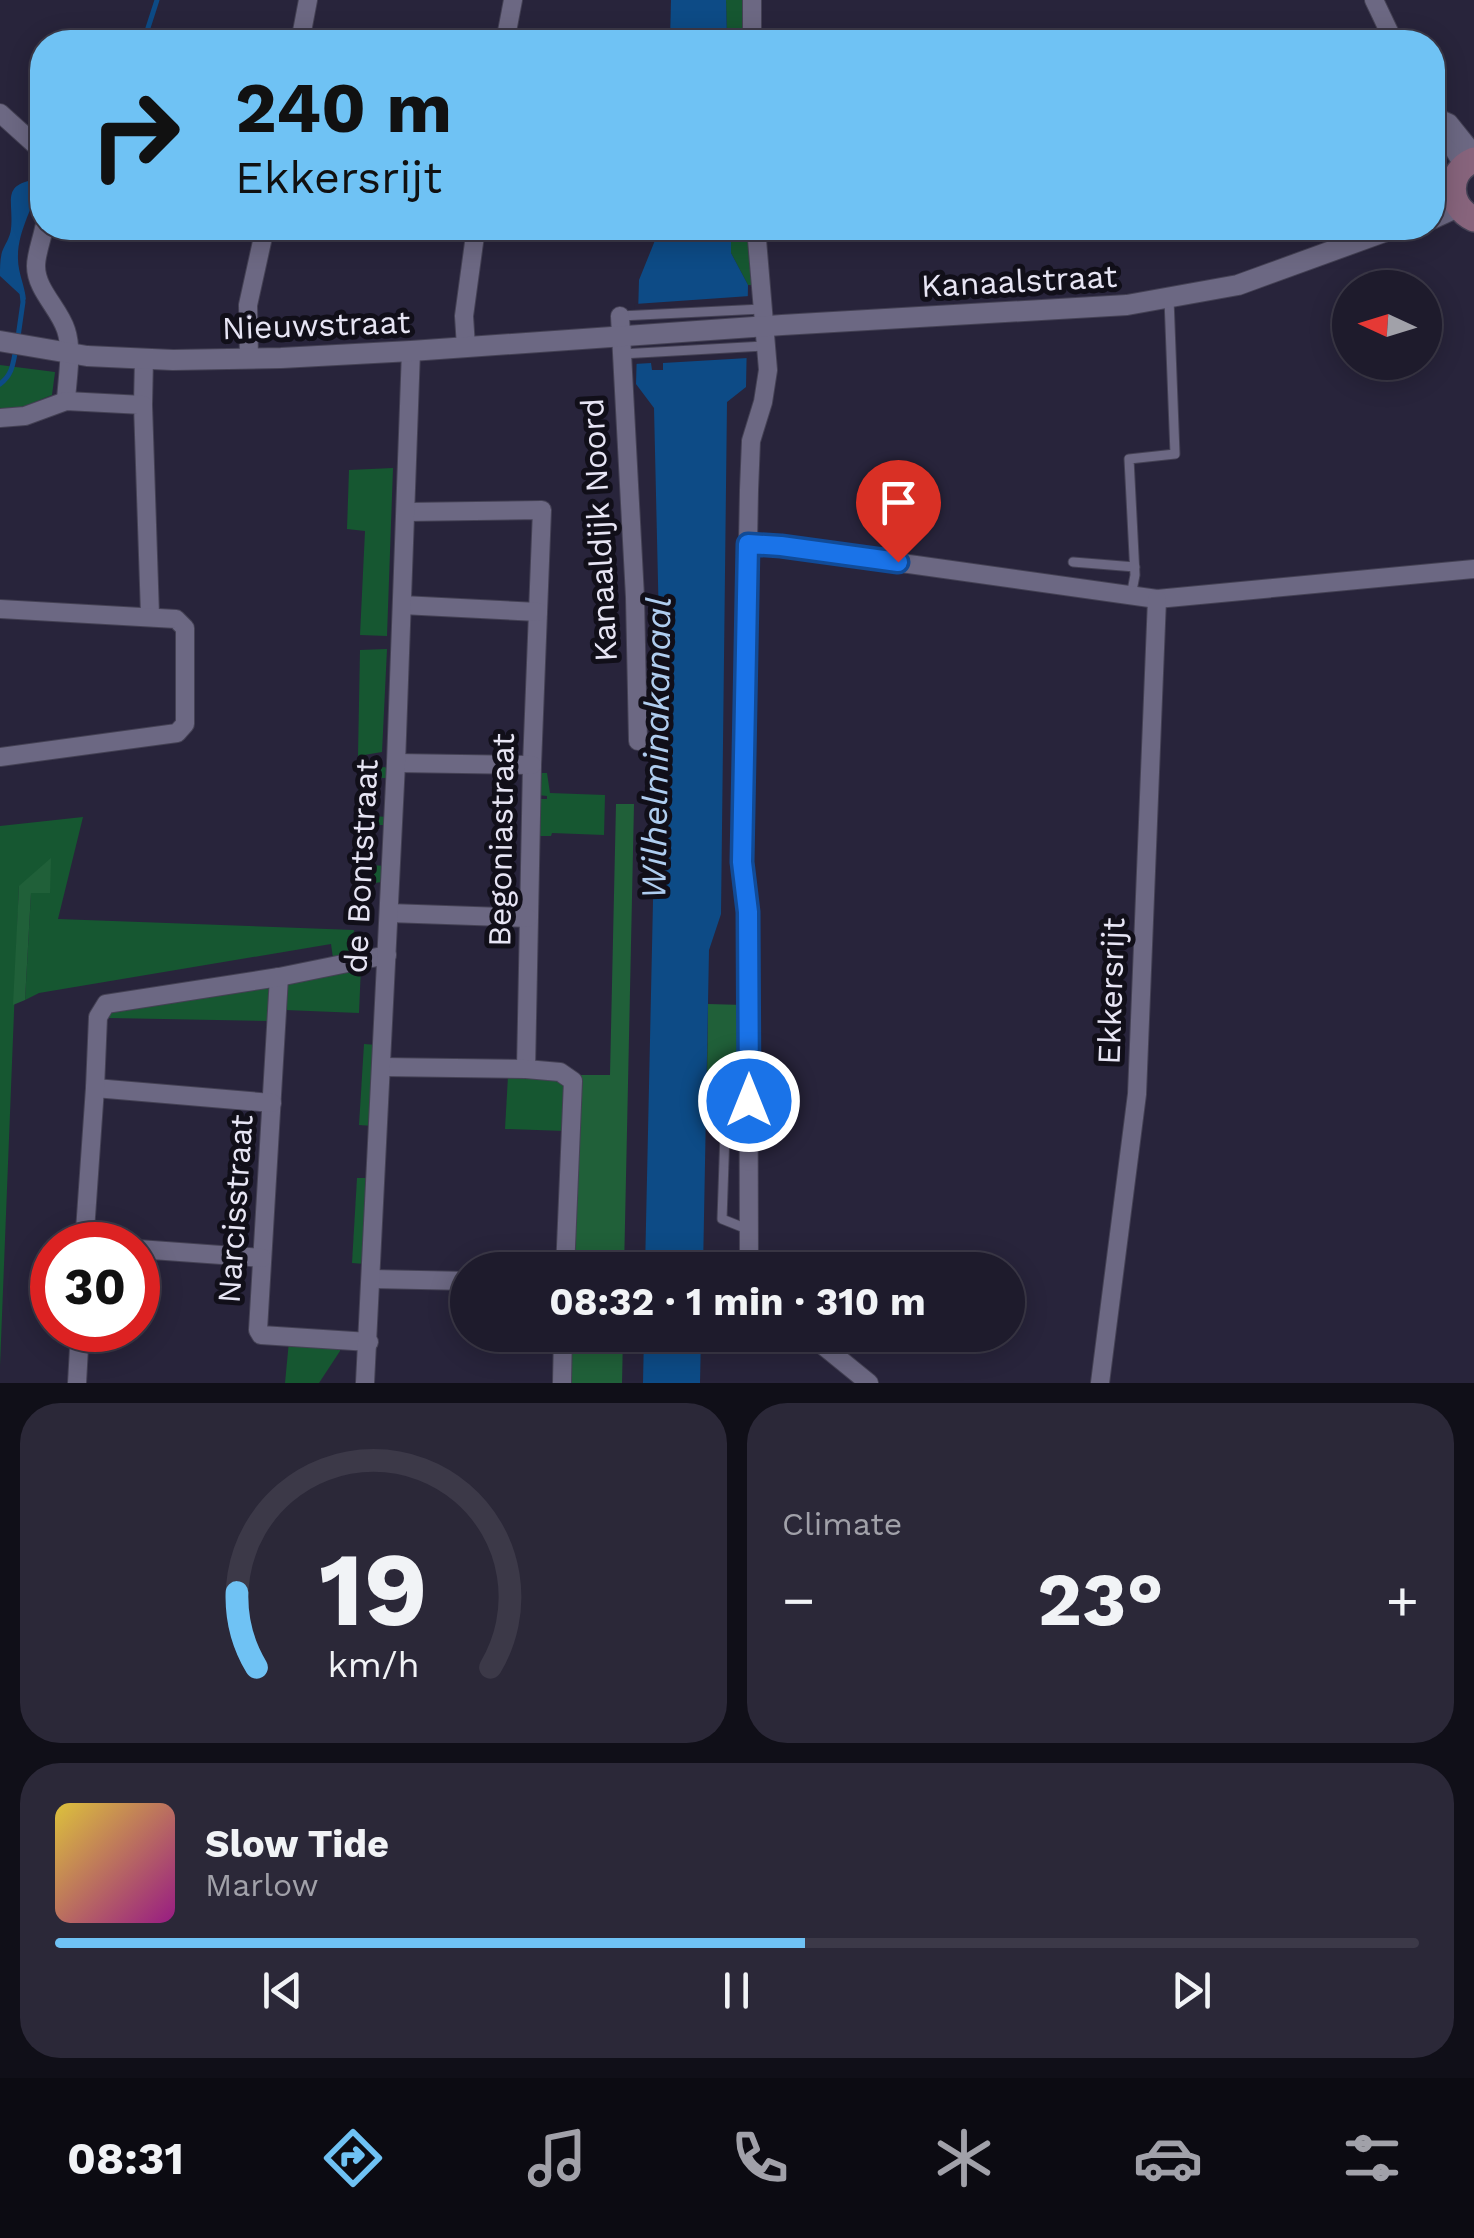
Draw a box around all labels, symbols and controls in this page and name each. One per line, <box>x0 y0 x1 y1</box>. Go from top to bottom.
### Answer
text: 240 m <box>235 67 452 149</box>
icon: right <box>70 70 200 200</box>
text: Ekkersrijt <box>235 151 442 204</box>
street label: Kanaalstraat <box>920 257 1118 305</box>
north arrow <box>1332 270 1442 380</box>
map controls <box>1332 270 1442 380</box>
street label: Nieuwstraat <box>221 303 411 347</box>
street label: Kanaaldijk Noord <box>573 397 625 663</box>
pin <box>856 460 941 563</box>
icon: arrive <box>871 475 926 530</box>
water label: Wilhelminakanaal <box>632 596 680 900</box>
street label: Begoniastraat <box>480 733 522 947</box>
street label: de Bontstraat <box>336 758 386 974</box>
street label: Ekkersrijt <box>1089 917 1133 1065</box>
position arrow <box>697 1049 801 1153</box>
street label: Narcisstraat <box>209 1113 261 1305</box>
speed limit sign: 30 <box>30 1222 160 1352</box>
text: 08:32 · 1 min · 310 m <box>549 1280 926 1324</box>
text: Climate <box>782 1505 902 1543</box>
text: 19 <box>319 1528 428 1650</box>
text: 23° <box>1037 1555 1164 1643</box>
text: − <box>782 1568 815 1632</box>
text: + <box>1386 1568 1419 1632</box>
text: km/h <box>327 1644 420 1686</box>
text: Slow Tide <box>205 1822 389 1866</box>
text: Marlow <box>205 1866 319 1904</box>
icon: previous <box>255 1963 310 2018</box>
icon: pause <box>709 1963 764 2018</box>
icon: next <box>1164 1963 1219 2018</box>
icon: directions <box>318 2123 388 2193</box>
icon: music <box>522 2123 592 2193</box>
icon: phone <box>725 2123 795 2193</box>
icon: climate <box>929 2123 999 2193</box>
icon: car <box>1133 2123 1203 2193</box>
icon: filters <box>1337 2123 1407 2193</box>
text: 08:31 <box>67 2132 184 2185</box>

